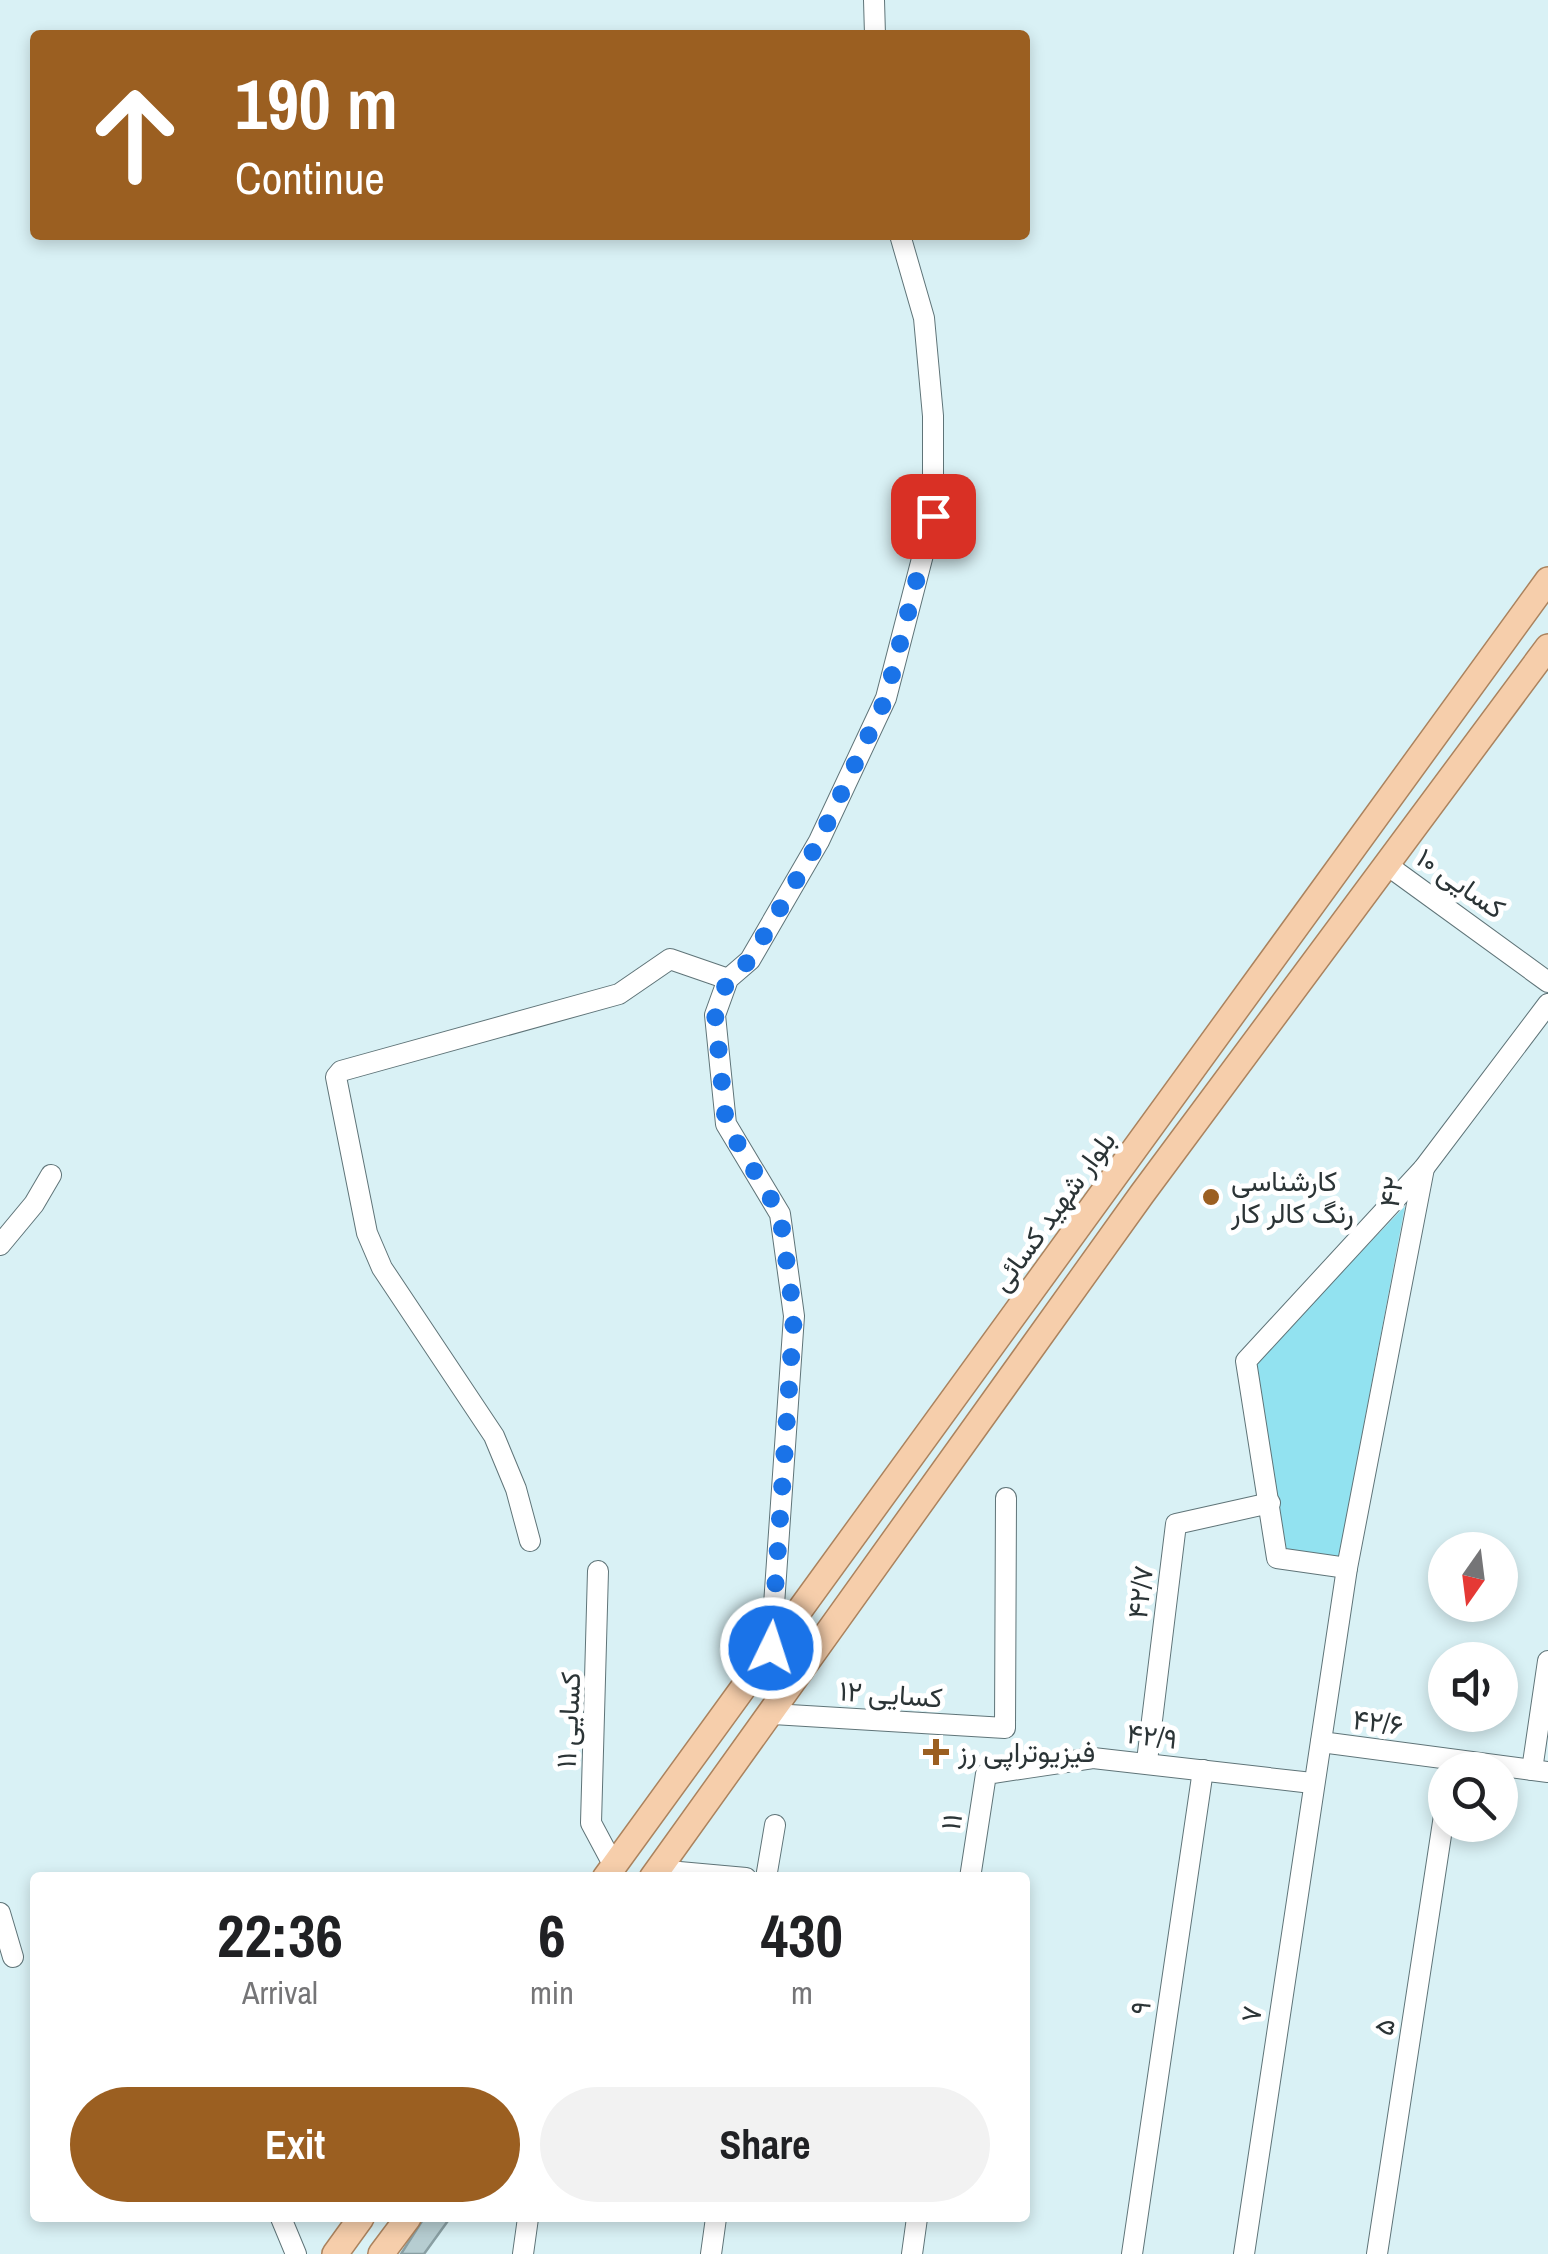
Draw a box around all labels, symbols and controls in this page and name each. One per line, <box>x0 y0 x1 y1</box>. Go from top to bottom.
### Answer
text: 190 m <box>235 57 398 151</box>
icon: ahead <box>70 70 200 200</box>
text: Continue <box>235 147 385 208</box>
pin <box>891 474 976 559</box>
icon: arrive <box>906 489 961 544</box>
street label: ۱۰ کسایی <box>1409 839 1513 927</box>
street label: بلوار شهید کسائی <box>982 1123 1124 1299</box>
place label: کارشناسی رنگ کالر کار <box>1230 1162 1354 1232</box>
street label: ۴۲ <box>1370 1174 1412 1210</box>
marker: کارشناسی رنگ کالر کار <box>1200 1186 1222 1208</box>
north arrow <box>1428 1532 1518 1622</box>
map controls <box>1428 1532 1518 1842</box>
street label: ۴۲/۷ <box>1118 1563 1162 1621</box>
position arrow <box>719 1596 823 1700</box>
button: sound <box>1428 1642 1518 1732</box>
street label: ۱۱ کسایی <box>546 1671 590 1769</box>
street label: ۱۲ کسایی <box>838 1671 944 1717</box>
street label: ۴۲/۶ <box>1351 1700 1405 1744</box>
street label: ۴۲/۹ <box>1125 1714 1179 1758</box>
place label: فیزیوتراپی رز <box>957 1733 1095 1771</box>
marker: فیزیوتراپی رز <box>923 1739 949 1765</box>
button: search <box>1428 1752 1518 1842</box>
street label: ۱۱ <box>931 1811 971 1833</box>
text: 22:36 <box>217 1895 343 1976</box>
text: 6 <box>538 1895 566 1976</box>
text: 430 <box>761 1895 843 1976</box>
text: Arrival <box>242 1971 318 2014</box>
text: min <box>530 1971 574 2014</box>
text: m <box>791 1971 813 2014</box>
street label: ۹ <box>1120 1999 1160 2017</box>
street label: ۷ <box>1231 2003 1271 2025</box>
street label: ۵ <box>1364 2016 1404 2038</box>
button: Exit <box>70 2087 520 2202</box>
button: Share <box>540 2087 990 2202</box>

